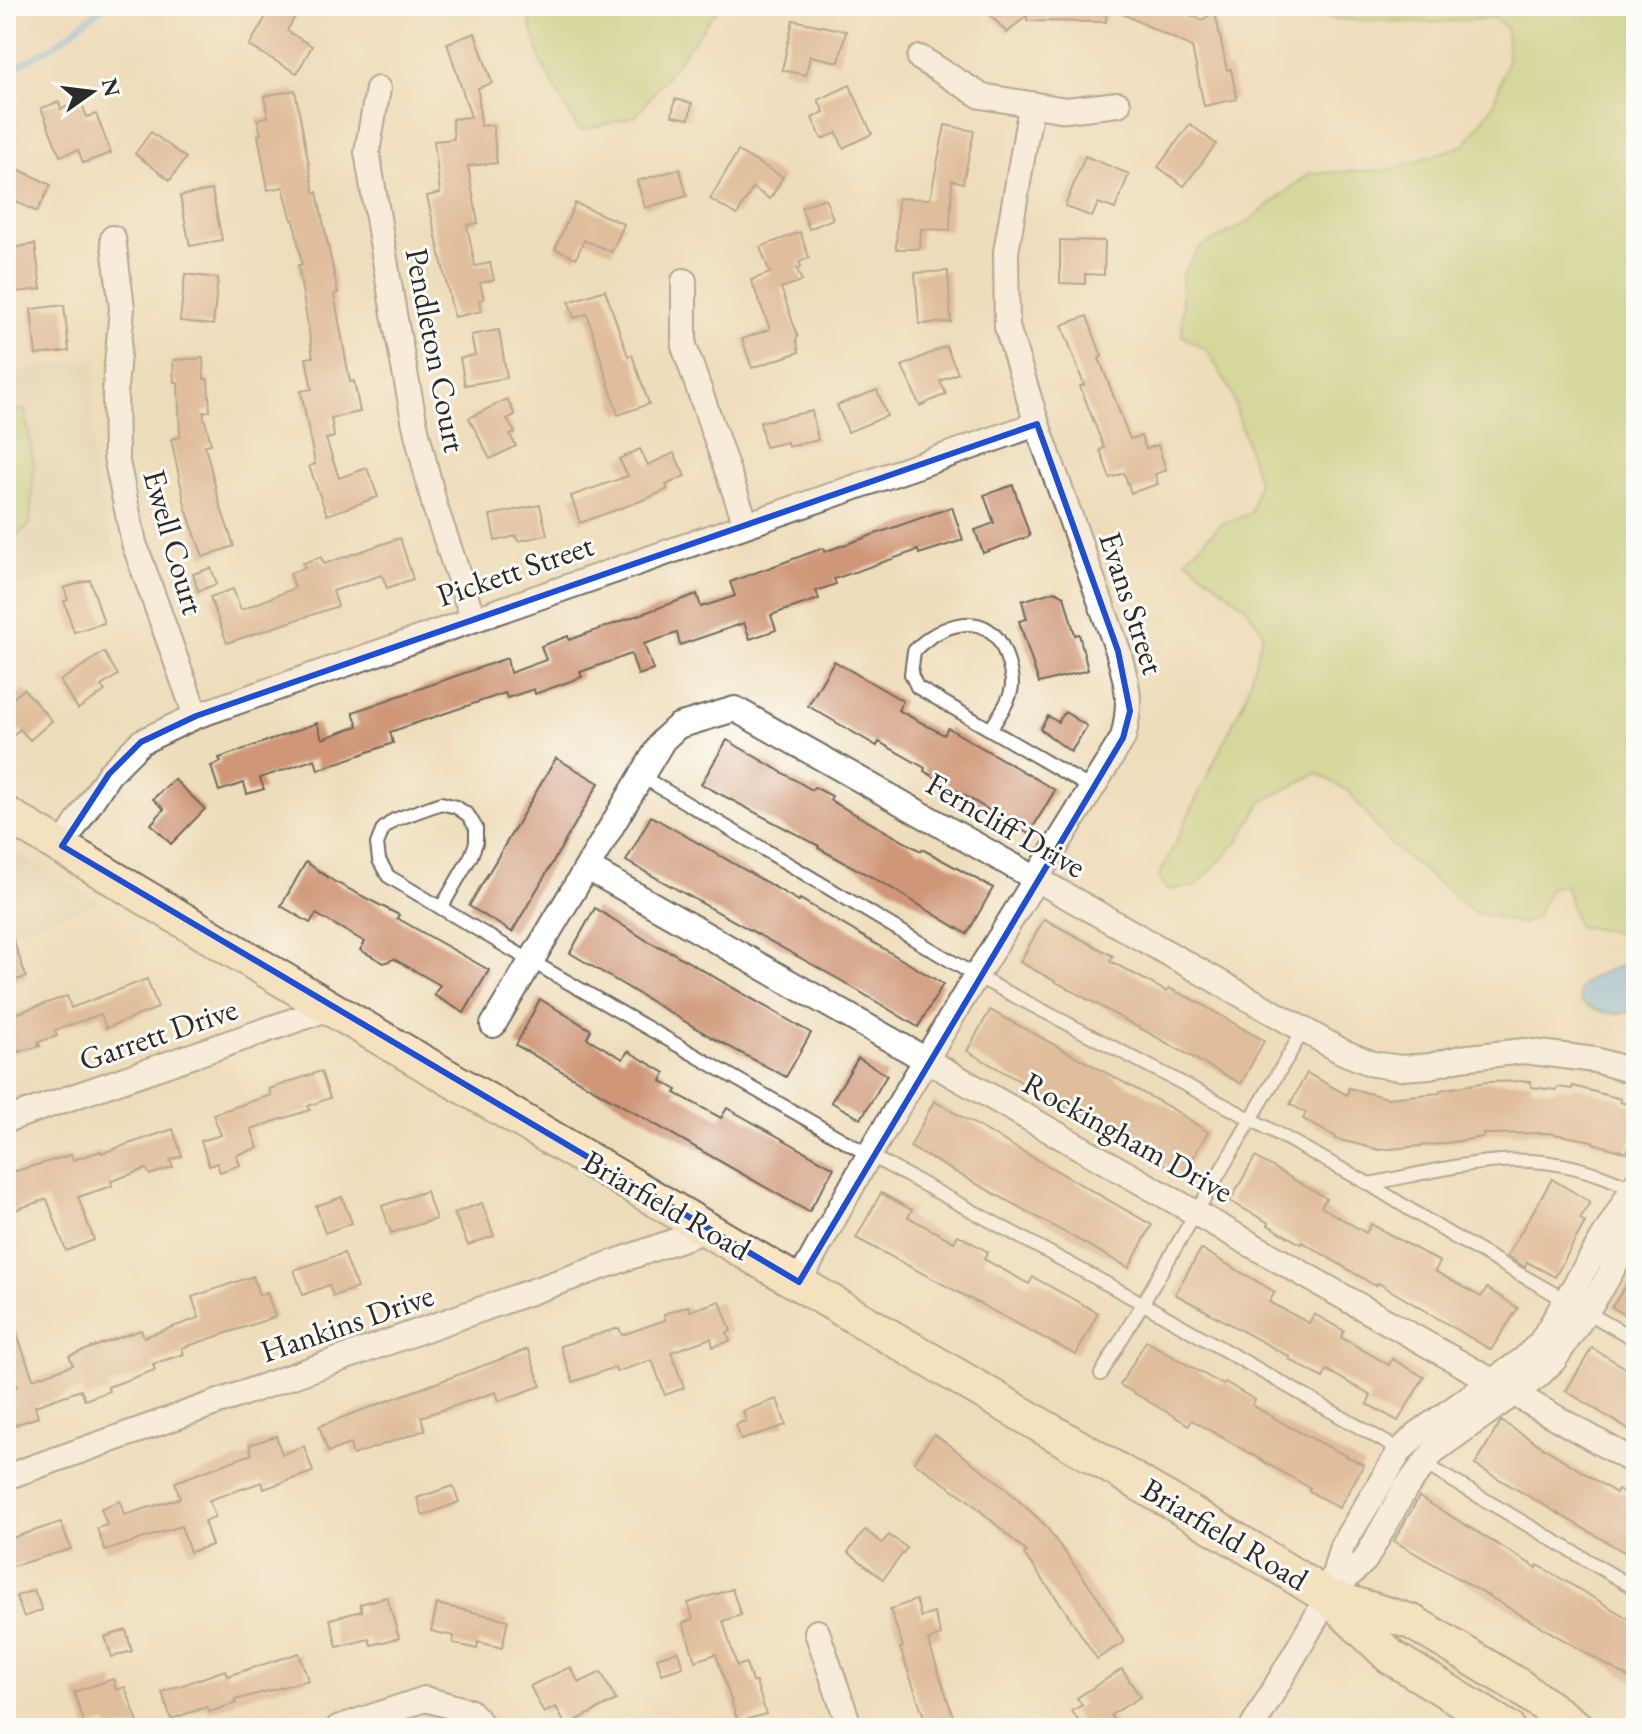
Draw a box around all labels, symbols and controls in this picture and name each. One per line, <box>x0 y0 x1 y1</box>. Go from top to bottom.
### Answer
north arrow <box>52 52 132 132</box>
text: N <box>95 75 127 100</box>
street label: Pendleton Court <box>396 244 476 456</box>
street label: Ewell Court <box>133 465 215 619</box>
street label: Pickett Street <box>431 524 599 616</box>
street label: Evans Street <box>1089 526 1175 680</box>
street label: Ferncliff Drive <box>919 763 1093 887</box>
street label: Garrett Drive <box>73 987 243 1081</box>
street label: Rockingham Drive <box>1015 1062 1241 1212</box>
street label: Briarfield Road <box>575 1140 759 1270</box>
street label: Hankins Drive <box>255 1274 439 1372</box>
street label: Briarfield Road <box>1134 1468 1317 1601</box>

